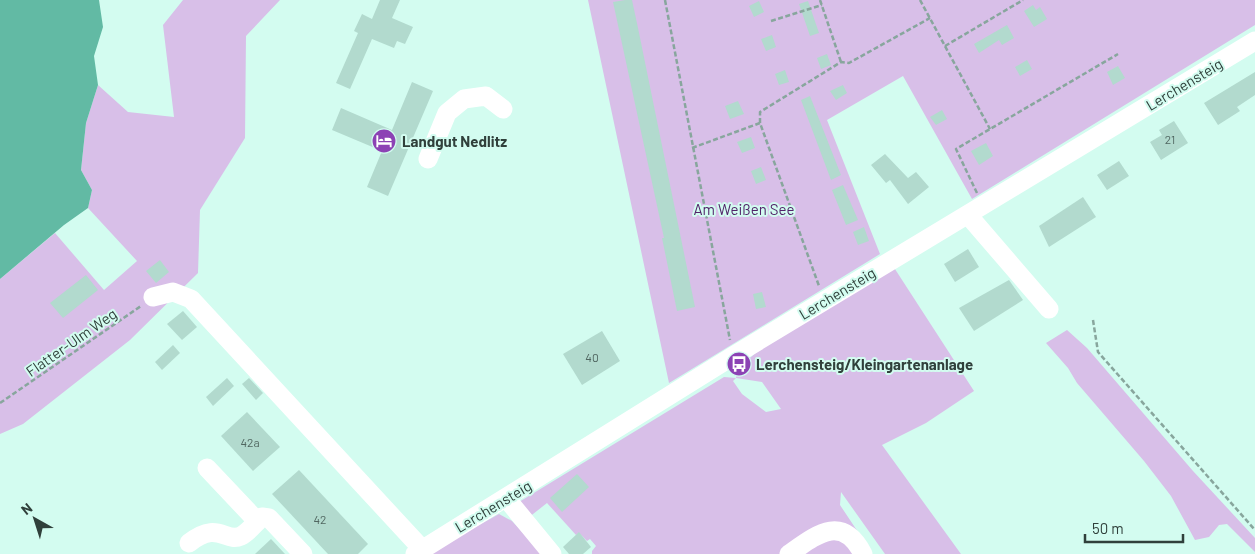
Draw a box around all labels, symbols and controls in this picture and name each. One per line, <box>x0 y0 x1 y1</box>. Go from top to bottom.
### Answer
street label: Lerchensteig <box>1142 54 1226 114</box>
hotel icon: Landgut Nedlitz <box>371 128 397 154</box>
place label: Landgut Nedlitz <box>402 132 507 150</box>
house number: 21 <box>1165 132 1175 146</box>
park label: Am Weißen See <box>694 200 794 218</box>
street label: Lerchensteig <box>795 263 879 323</box>
street label: Flatter-Ulm Weg <box>22 304 120 380</box>
house number: 40 <box>585 350 599 364</box>
bus stop icon: Lerchensteig/Kleingartenanlage <box>726 351 752 377</box>
place label: Lerchensteig/Kleingartenanlage <box>756 355 973 373</box>
house number: 42a <box>240 435 260 449</box>
street label: Lerchensteig <box>451 476 535 536</box>
north arrow <box>10 494 60 544</box>
text: N <box>18 499 35 518</box>
house number: 42 <box>313 512 327 526</box>
scale bar <box>1085 512 1182 544</box>
text: 50 m <box>1092 519 1124 537</box>

